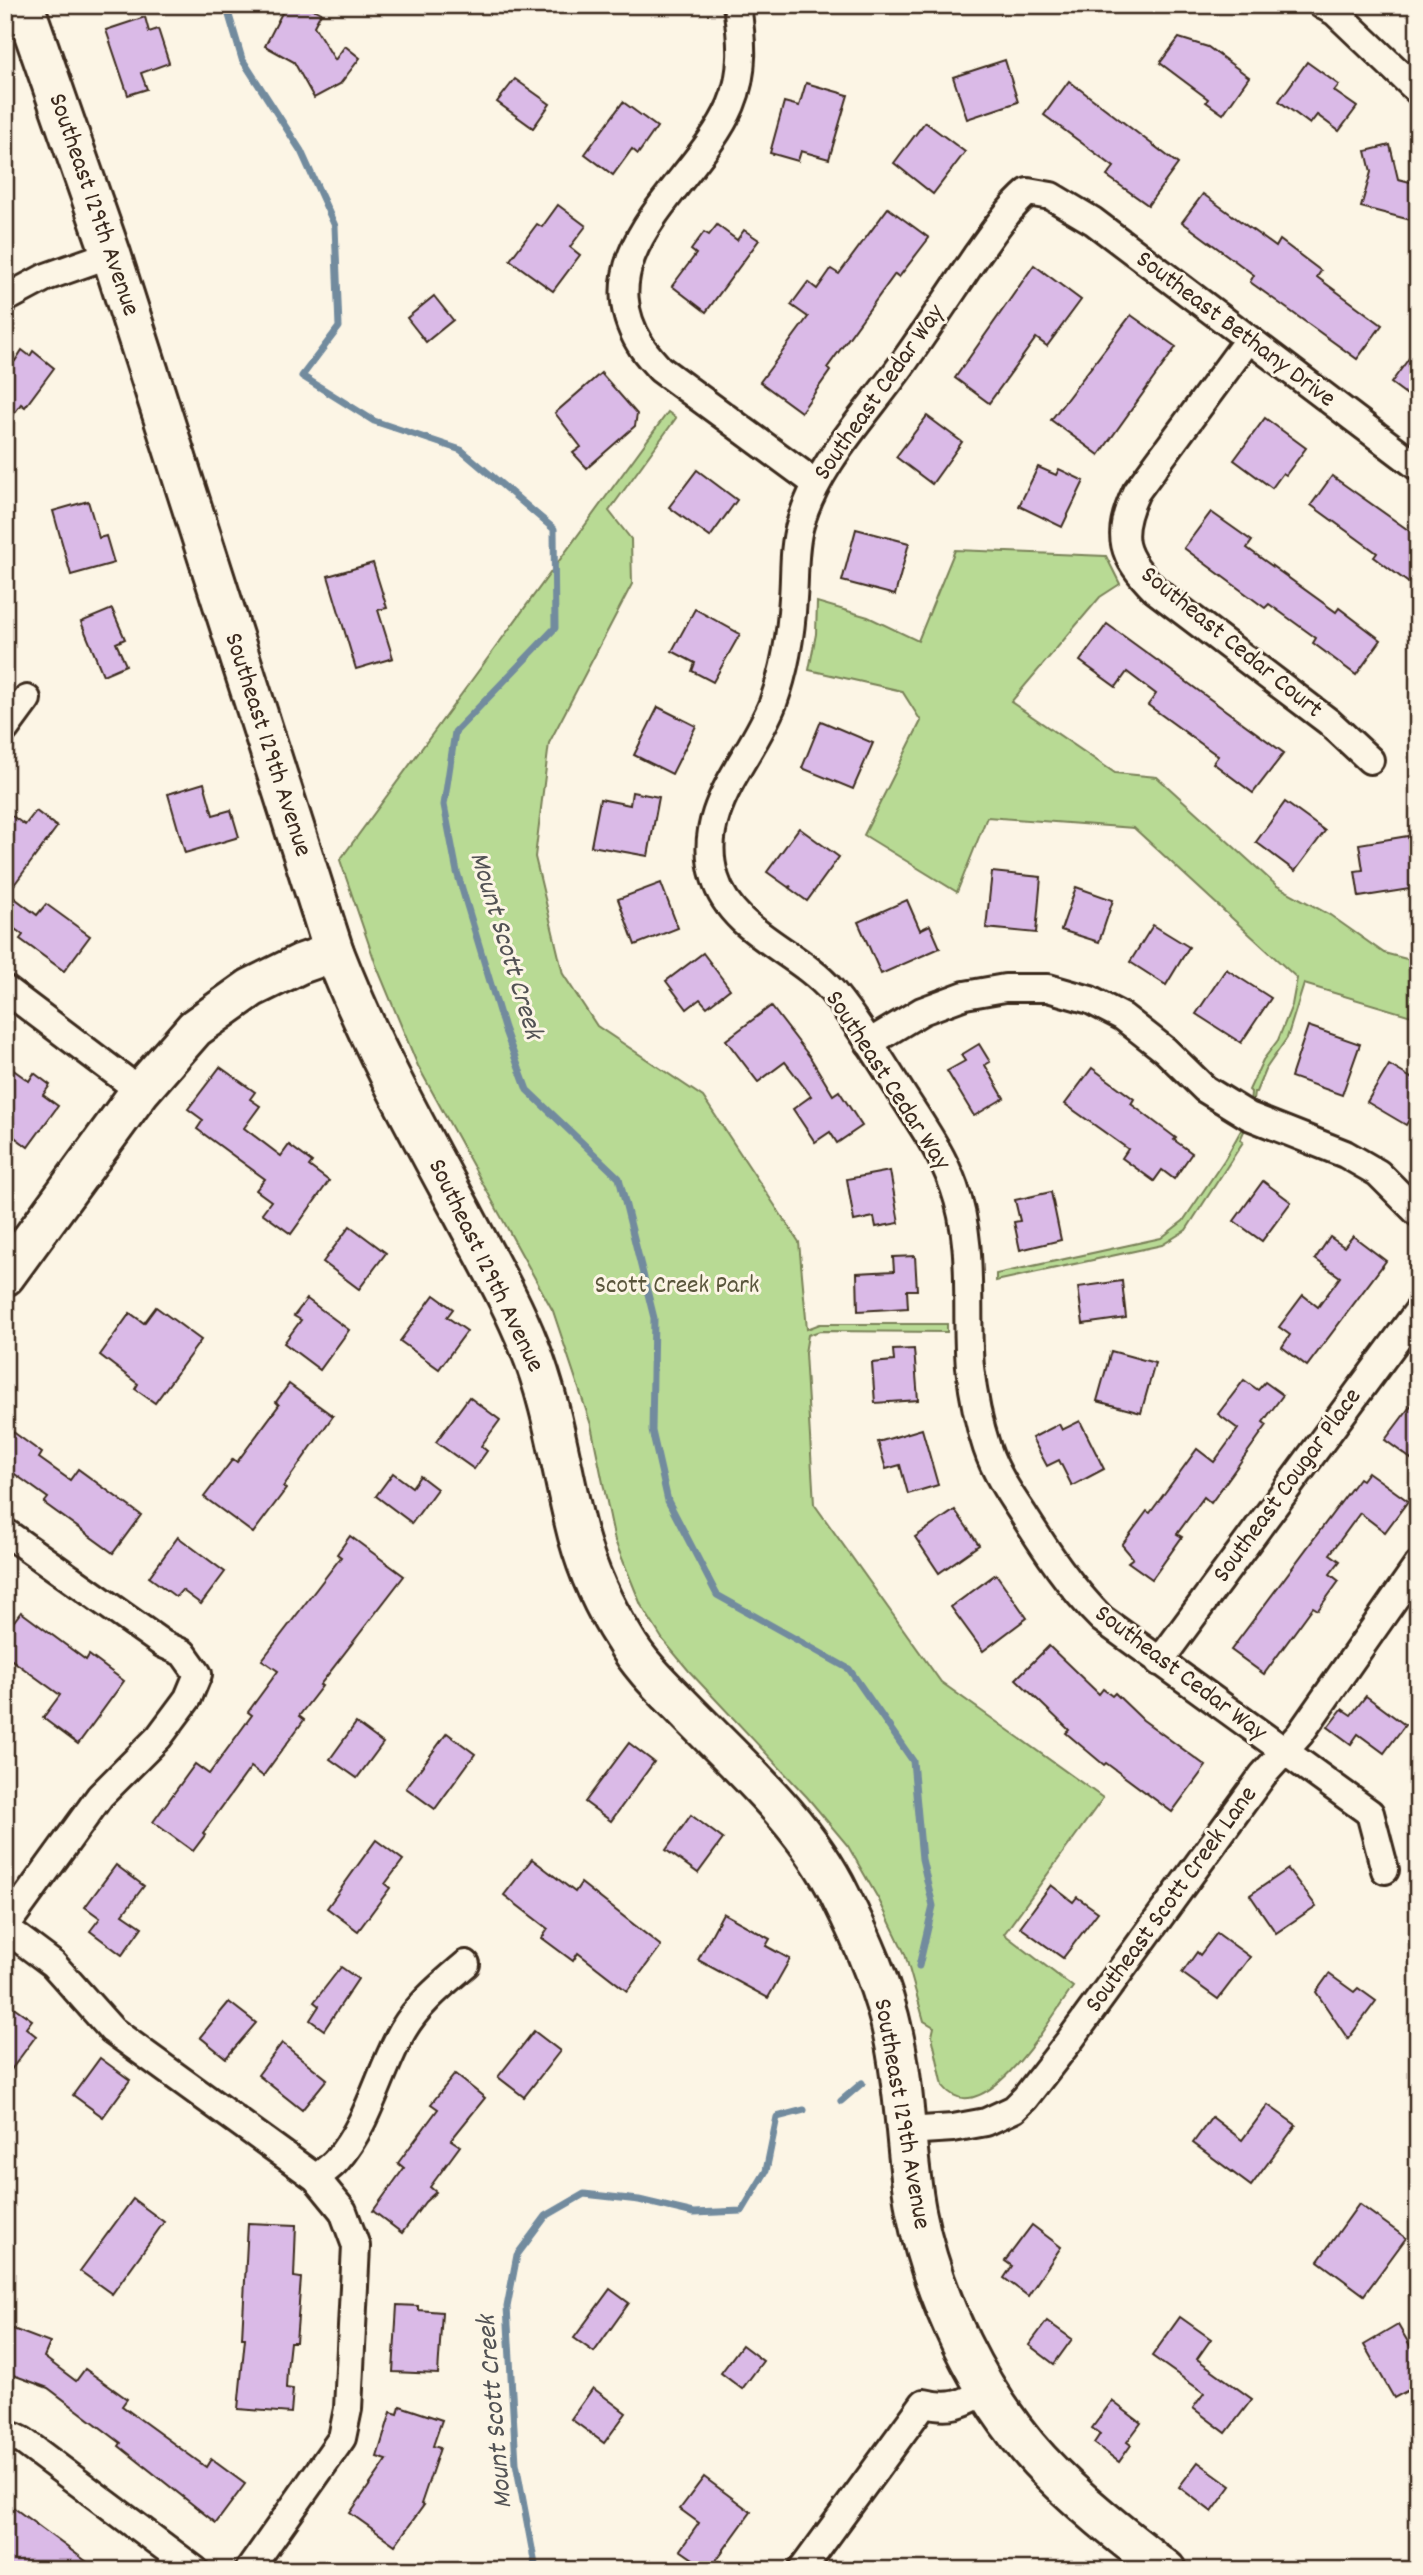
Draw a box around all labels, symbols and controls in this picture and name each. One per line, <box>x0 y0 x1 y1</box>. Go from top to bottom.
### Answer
street label: Southeast 129th Avenue <box>38 89 148 321</box>
street label: Southeast Bethany Drive <box>1127 242 1343 418</box>
street label: Southeast Cedar Way <box>805 297 955 489</box>
street label: Southeast Cedar Court <box>1132 558 1330 728</box>
street label: Southeast 129th Avenue <box>213 628 321 862</box>
water label: Mount Scott Creek <box>456 847 552 1047</box>
street label: Southeast Cedar Way <box>815 984 959 1179</box>
street label: Southeast 129th Avenue <box>417 1153 553 1379</box>
park label: Scott Creek Park <box>595 1268 759 1305</box>
street label: Southeast Cougar Place <box>1205 1381 1371 1591</box>
street label: Southeast Cedar Way <box>1086 1597 1274 1752</box>
street label: Southeast Scott Creek Lane <box>1077 1779 1267 2021</box>
street label: Southeast 129th Avenue <box>863 1996 939 2232</box>
water label: Mount Scott Creek <box>468 2311 525 2510</box>

